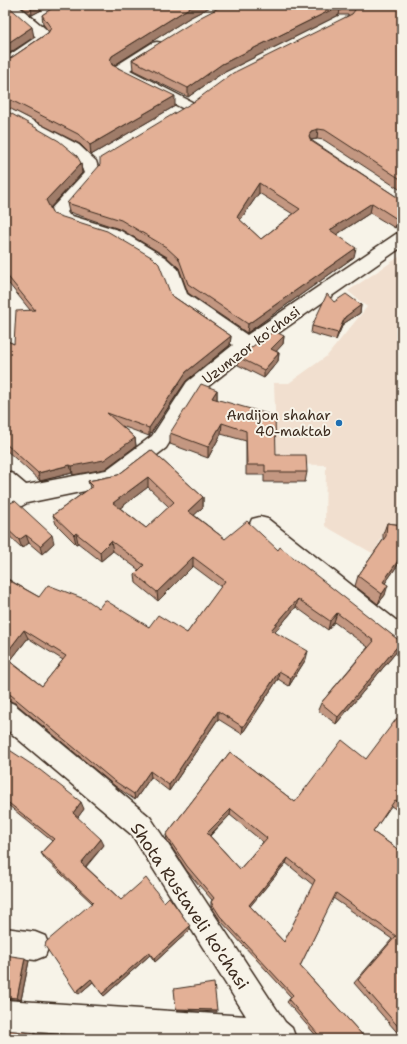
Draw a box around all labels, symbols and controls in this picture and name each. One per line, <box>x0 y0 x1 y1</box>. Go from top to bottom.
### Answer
street label: Uzumzor koʻchasi <box>198 302 304 388</box>
place label: Andijon shahar 40-maktab <box>227 406 331 440</box>
marker: Andijon shahar 40-maktab <box>334 418 344 428</box>
street label: Shota Rustaveli ko'chasi <box>126 818 254 994</box>

